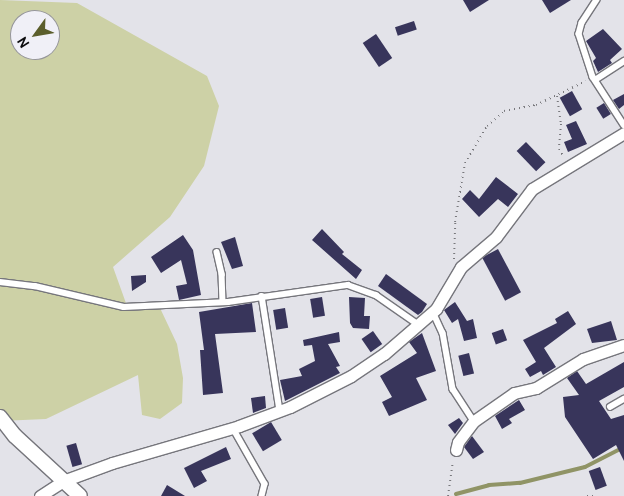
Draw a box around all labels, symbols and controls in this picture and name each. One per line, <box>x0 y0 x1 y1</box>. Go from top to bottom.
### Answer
north arrow <box>10 10 60 60</box>
text: N <box>13 33 33 51</box>

